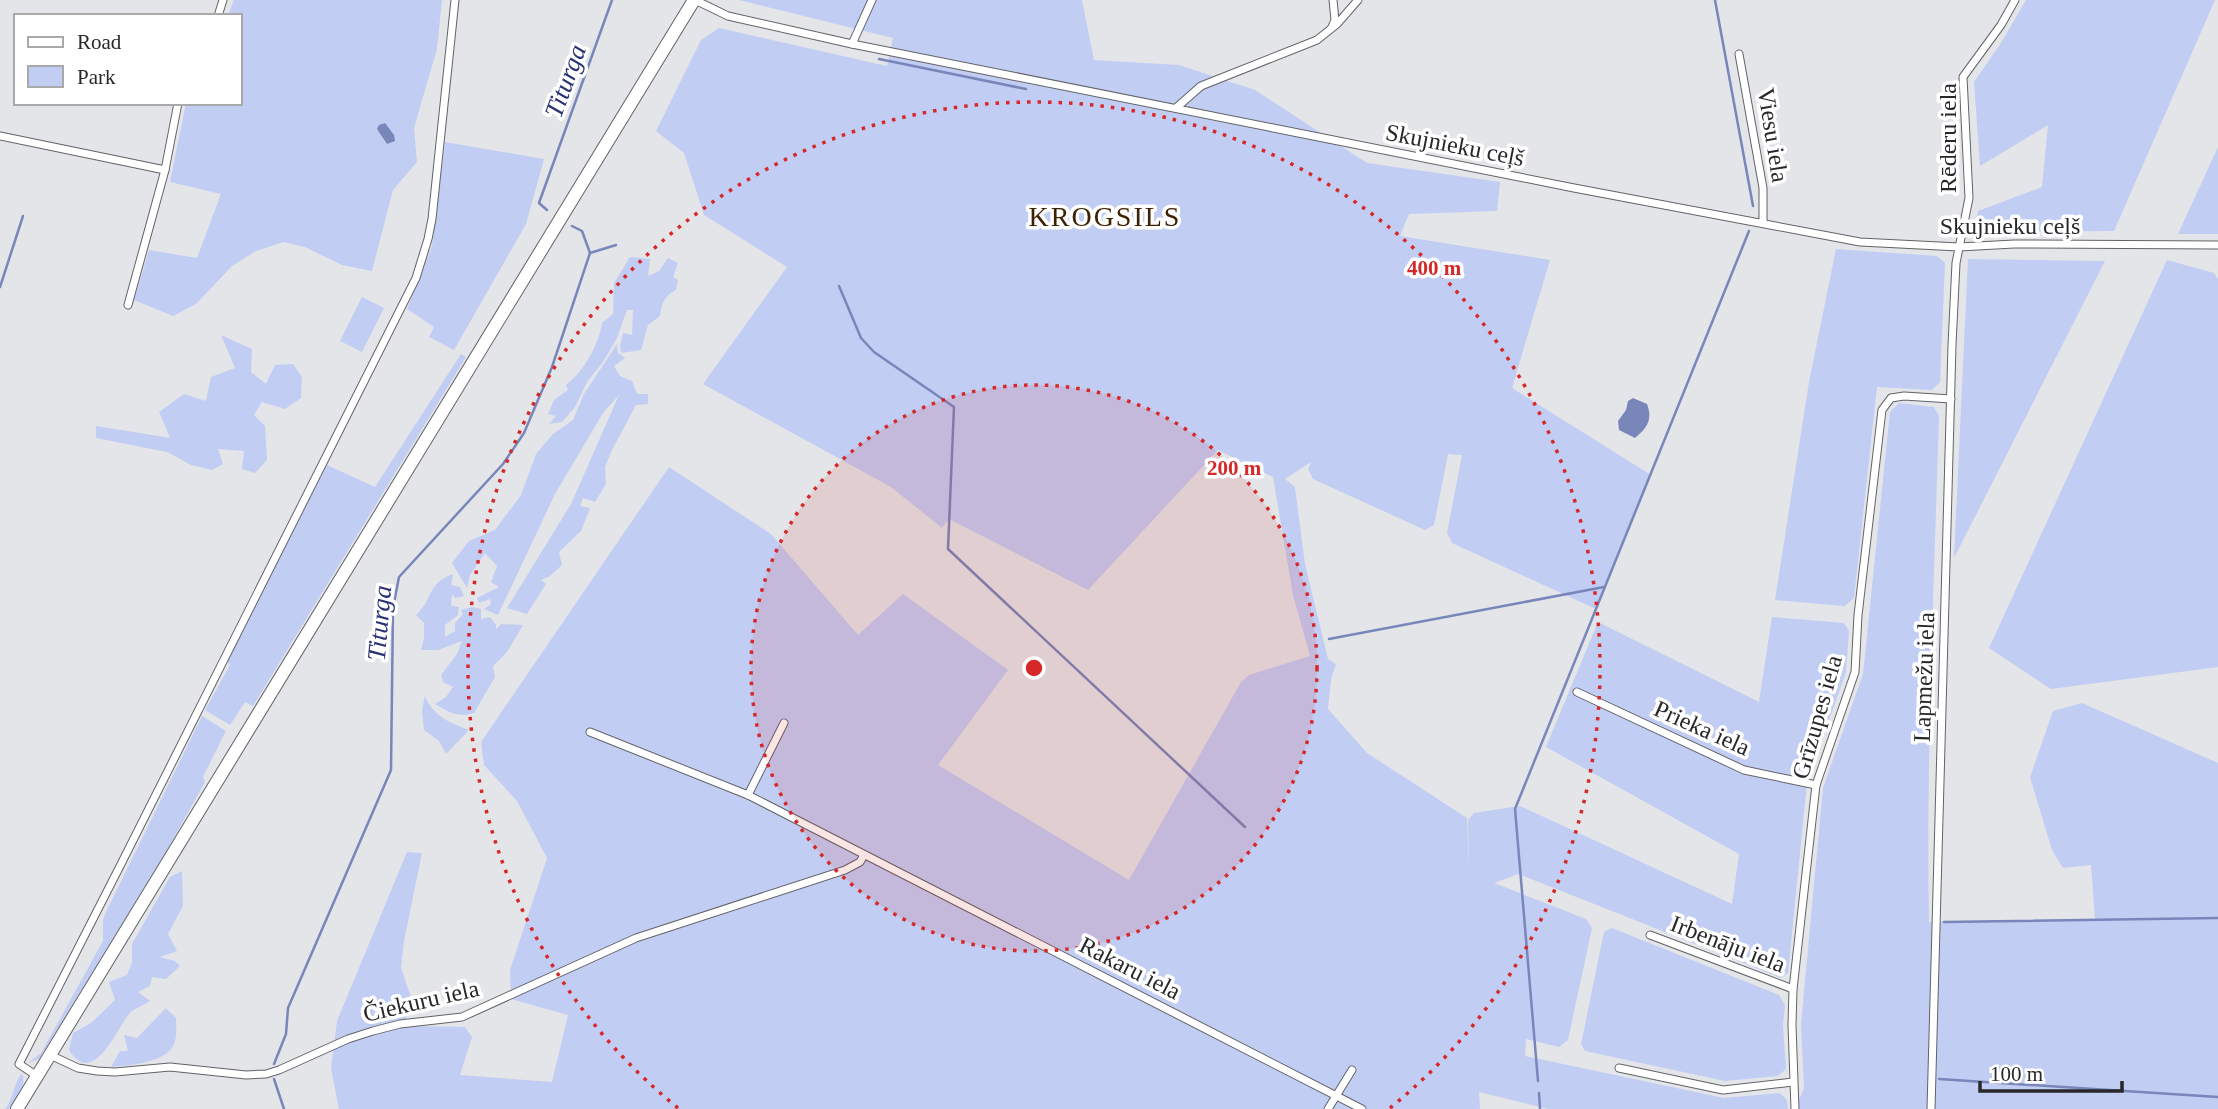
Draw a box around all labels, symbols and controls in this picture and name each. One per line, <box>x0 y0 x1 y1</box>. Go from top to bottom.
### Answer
legend <box>14 14 242 105</box>
text: Road <box>77 30 122 54</box>
water label: Titurga <box>539 41 592 122</box>
text: Park <box>77 65 116 89</box>
street label: Rēderu iela <box>1935 83 1961 193</box>
street label: Viesu iela <box>1753 86 1793 184</box>
street label: Skujnieku ceļš <box>1383 119 1527 172</box>
district label: KROGSILS <box>1029 201 1181 232</box>
street label: Skujnieku ceļš <box>1940 213 2080 240</box>
text: 400 m <box>1407 256 1462 280</box>
text: 200 m <box>1207 456 1262 480</box>
water label: Titurga <box>362 584 397 662</box>
street label: Lapmežu iela <box>1909 611 1939 742</box>
street label: Grīzupes iela <box>1787 652 1847 782</box>
centre of rings <box>1022 656 1046 680</box>
street label: Prieka iela <box>1650 695 1754 761</box>
street label: Irbenāju iela <box>1667 910 1789 978</box>
street label: Rakaru iela <box>1075 931 1185 1005</box>
street label: Čiekuru iela <box>361 975 482 1027</box>
scale bar <box>1980 1050 2122 1094</box>
text: 100 m <box>1990 1062 2043 1086</box>

